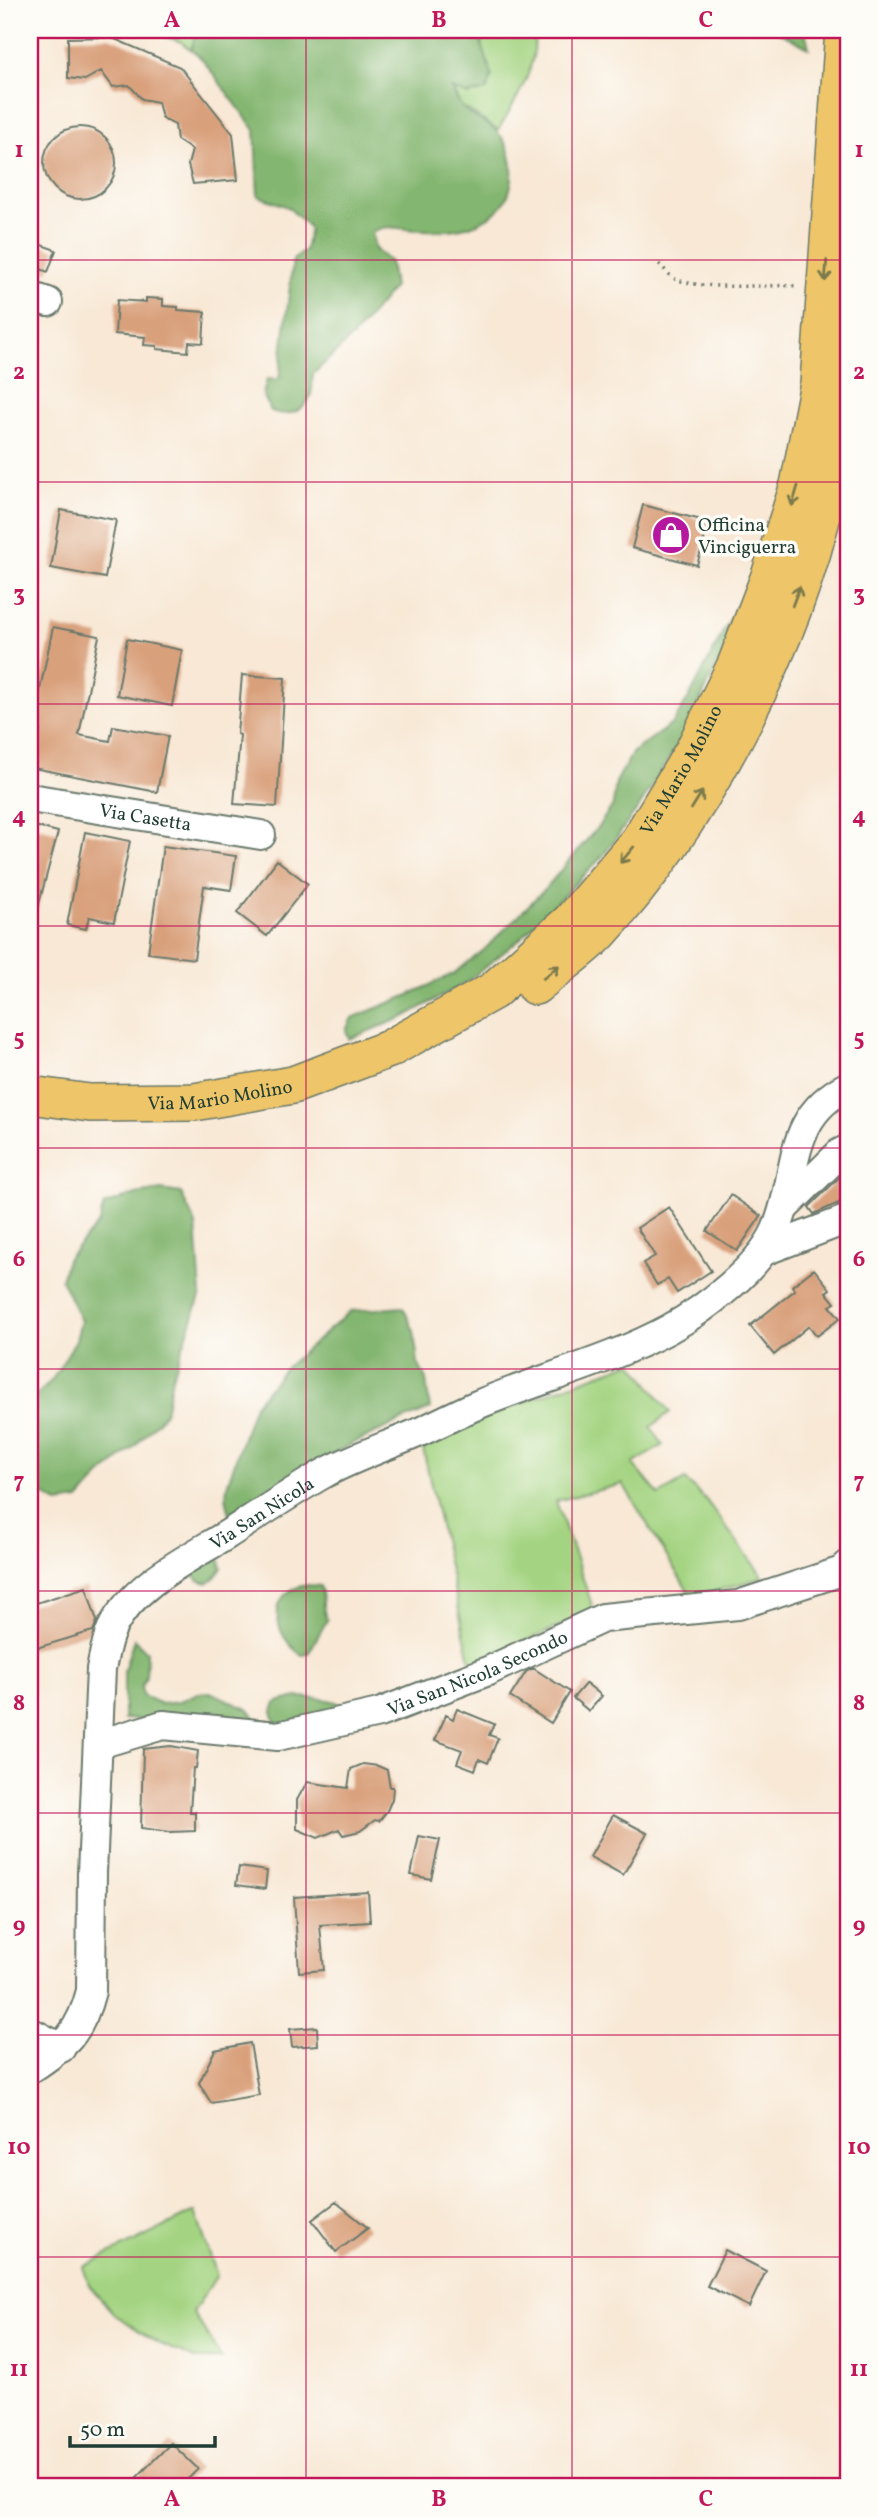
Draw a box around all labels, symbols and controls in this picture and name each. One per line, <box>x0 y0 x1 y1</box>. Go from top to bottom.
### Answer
text: A <box>164 5 180 37</box>
text: B <box>431 5 447 37</box>
text: C <box>699 5 713 37</box>
text: 1 <box>14 135 24 167</box>
text: 1 <box>854 135 864 167</box>
one-way arrow <box>819 259 832 282</box>
text: 2 <box>13 357 25 389</box>
text: 2 <box>853 357 865 389</box>
one-way arrow <box>788 485 801 507</box>
place label: Officina Vinciguerra <box>698 513 796 561</box>
shop icon: Officina Vinciguerra <box>650 514 692 556</box>
text: 3 <box>13 579 25 611</box>
text: 3 <box>853 579 865 611</box>
one-way arrow <box>791 585 804 607</box>
street label: Via Mario Molino <box>635 701 729 841</box>
one-way arrow <box>691 790 705 810</box>
street label: Via Casetta <box>97 798 193 839</box>
text: 4 <box>12 801 26 833</box>
text: 4 <box>852 801 866 833</box>
one-way arrow <box>619 846 635 864</box>
one-way arrow <box>542 964 560 980</box>
text: 5 <box>13 1023 25 1055</box>
text: 5 <box>853 1023 865 1055</box>
street label: Via Mario Molino <box>147 1074 295 1117</box>
text: 6 <box>13 1244 25 1276</box>
text: 6 <box>853 1244 865 1276</box>
text: 7 <box>14 1466 25 1498</box>
text: 7 <box>854 1466 865 1498</box>
street label: Via San Nicola <box>205 1471 320 1557</box>
street label: Via San Nicola Secondo <box>384 1625 573 1724</box>
text: 8 <box>13 1688 25 1720</box>
text: 8 <box>853 1688 865 1720</box>
text: 9 <box>13 1910 25 1942</box>
text: 9 <box>853 1910 865 1942</box>
text: 10 <box>7 2132 31 2164</box>
text: 10 <box>847 2132 871 2164</box>
text: 11 <box>10 2354 28 2386</box>
text: 11 <box>850 2354 868 2386</box>
scale bar <box>70 2405 215 2449</box>
text: 50 m <box>80 2416 125 2445</box>
text: A <box>164 2484 180 2516</box>
text: B <box>431 2484 447 2516</box>
text: C <box>699 2484 713 2516</box>

